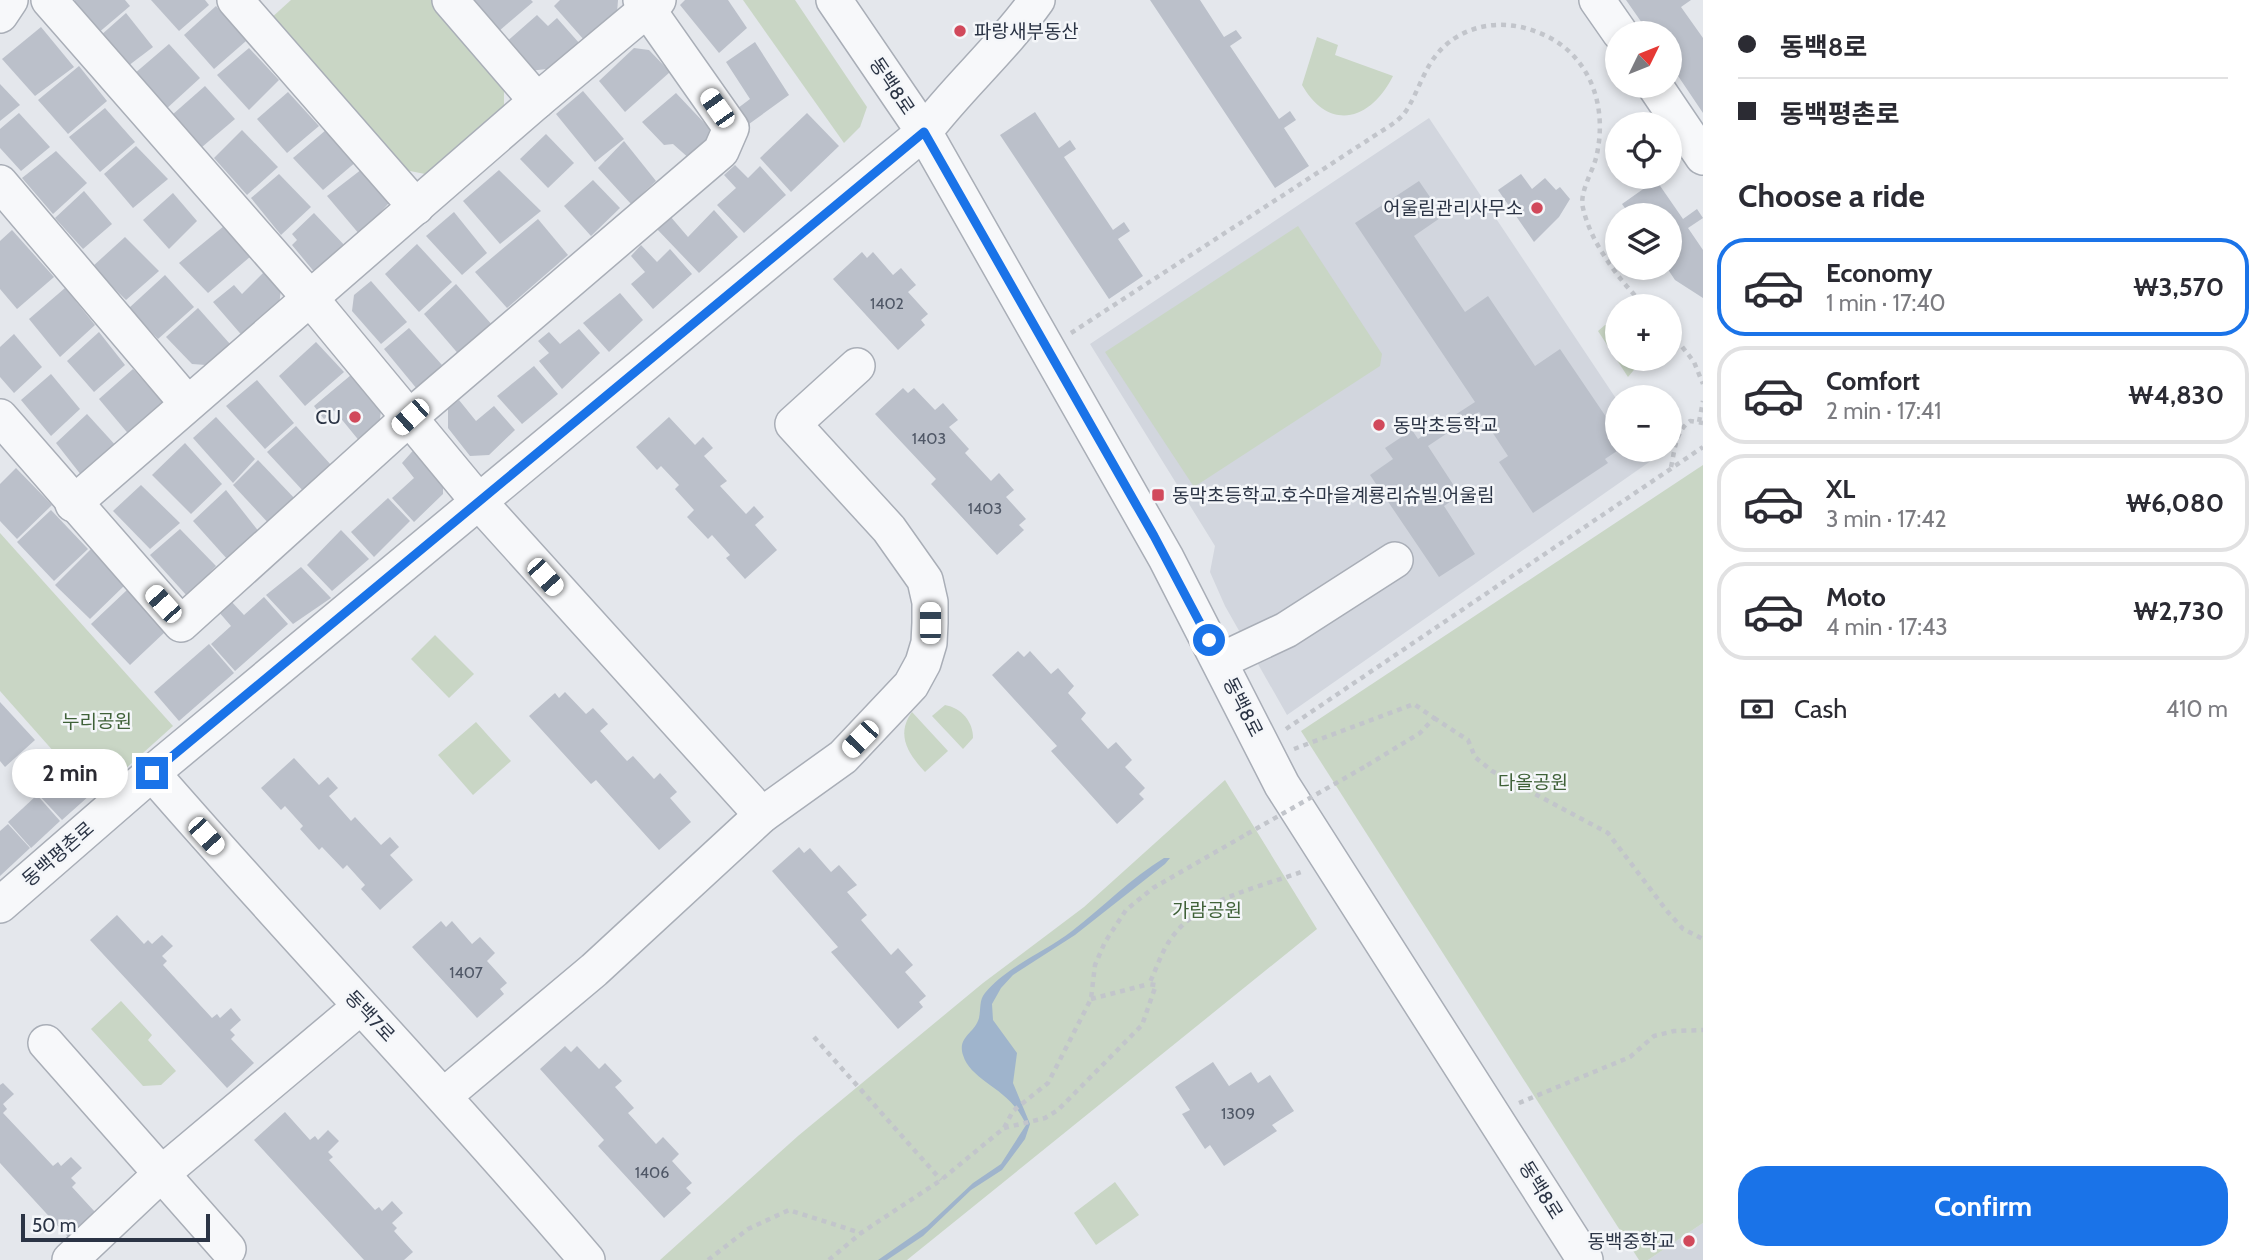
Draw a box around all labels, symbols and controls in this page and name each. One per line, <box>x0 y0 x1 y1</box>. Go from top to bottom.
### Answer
place label: 파랑새부동산 <box>974 20 1079 43</box>
north arrow <box>1605 21 1682 98</box>
map controls <box>1605 21 1682 462</box>
marker: 파랑새부동산 <box>952 23 968 39</box>
text: 동백8로 <box>1780 31 1867 63</box>
street label: 동백8로 <box>865 53 919 119</box>
car <box>697 85 738 131</box>
text: 동백평촌로 <box>1780 98 1900 130</box>
button: locate <box>1605 112 1682 189</box>
text: Choose a ride <box>1738 176 1925 215</box>
place label: 어울림관리사무소 <box>1383 197 1523 220</box>
marker: 어울림관리사무소 <box>1529 200 1545 216</box>
button: layers <box>1605 203 1682 280</box>
icon: car <box>1742 256 1805 319</box>
text: Economy <box>1826 257 1932 289</box>
text: ₩3,570 <box>2133 271 2224 303</box>
text: 1 min · 17:40 <box>1826 289 1946 317</box>
house number: 1402 <box>870 294 904 313</box>
button: + <box>1605 294 1682 371</box>
icon: car <box>1742 364 1805 427</box>
text: Comfort <box>1826 365 1920 397</box>
text: ₩4,830 <box>2129 379 2224 411</box>
button: − <box>1605 385 1682 462</box>
car <box>388 395 433 439</box>
text: 2 min · 17:41 <box>1826 397 1942 425</box>
place label: CU <box>316 406 341 429</box>
marker: CU <box>347 409 363 425</box>
place label: 동막초등학교 <box>1393 414 1498 437</box>
marker: 동막초등학교 <box>1371 417 1387 433</box>
house number: 1403 <box>912 429 946 448</box>
icon: car <box>1742 472 1805 535</box>
text: XL <box>1826 473 1855 505</box>
place label: 동막초등학교.호수마을계룡리슈빌.어울림 <box>1172 484 1495 507</box>
marker: 동막초등학교.호수마을계룡리슈빌.어울림 <box>1150 487 1166 503</box>
text: ₩6,080 <box>2126 487 2224 519</box>
house number: 1403 <box>968 499 1002 518</box>
text: 3 min · 17:42 <box>1826 505 1947 533</box>
car <box>524 554 567 600</box>
icon: car <box>1742 580 1805 643</box>
car <box>142 581 185 627</box>
text: Moto <box>1826 581 1886 613</box>
text: ₩2,730 <box>2133 595 2224 627</box>
car <box>920 602 941 644</box>
text: 4 min · 17:43 <box>1826 613 1948 641</box>
route start <box>1193 624 1225 656</box>
street label: 동백8로 <box>1218 673 1268 741</box>
icon: cash <box>1738 690 1776 728</box>
text: Cash <box>1794 693 1847 725</box>
text: 410 m <box>2166 695 2228 723</box>
park label: 누리공원 <box>62 710 132 733</box>
car <box>838 717 883 761</box>
callout: 2 min <box>12 748 128 798</box>
route end <box>136 757 168 789</box>
text: 2 min <box>42 759 98 787</box>
park label: 다올공원 <box>1498 771 1568 794</box>
car <box>185 813 228 859</box>
street label: 동백평촌로 <box>17 817 99 891</box>
park label: 가람공원 <box>1172 899 1242 922</box>
house number: 1407 <box>449 963 483 982</box>
street label: 동백7로 <box>340 985 400 1047</box>
house number: 1309 <box>1221 1104 1255 1123</box>
street label: 동백8로 <box>1514 1157 1568 1223</box>
house number: 1406 <box>635 1163 669 1182</box>
button: Confirm <box>1738 1166 2228 1246</box>
scale bar <box>21 1211 210 1243</box>
text: 50 m <box>32 1214 76 1237</box>
place label: 동백중학교 <box>1588 1230 1675 1253</box>
marker: 동백중학교 <box>1681 1233 1697 1249</box>

